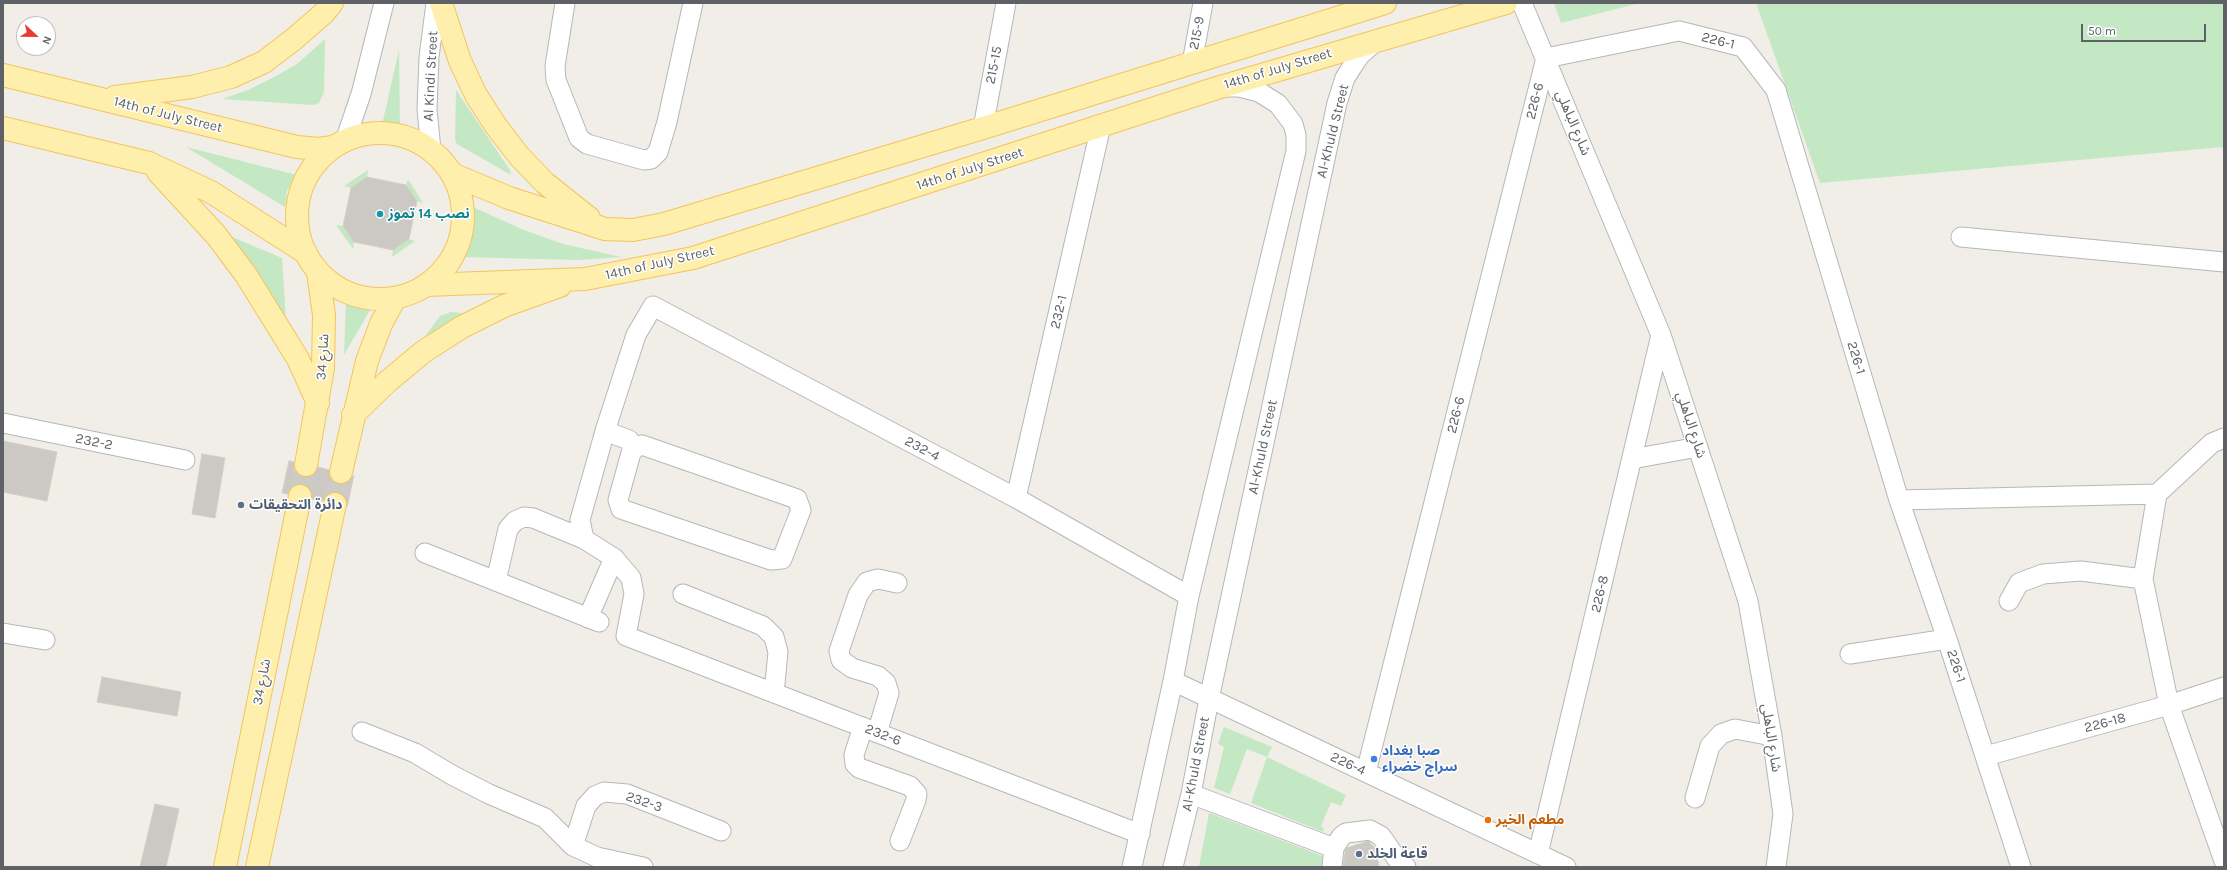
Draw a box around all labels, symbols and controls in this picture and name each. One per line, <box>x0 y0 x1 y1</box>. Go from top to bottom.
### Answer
street label: 215-9 <box>1186 15 1208 51</box>
north arrow <box>16 16 56 56</box>
scale bar <box>2083 16 2208 42</box>
text: 50 m <box>2088 24 2116 38</box>
street label: 226-1 <box>1700 29 1736 53</box>
street label: Al Kindi Street <box>420 30 442 122</box>
text: N <box>39 34 54 46</box>
street label: 215-15 <box>982 45 1006 85</box>
street label: 14th of July Street <box>1222 45 1334 93</box>
street label: 226-6 <box>1522 81 1548 121</box>
street label: Al-Khuld Street <box>1313 82 1353 180</box>
street label: شارع الباهلي <box>1552 88 1594 158</box>
street label: 14th of July Street <box>112 93 224 137</box>
street label: 14th of July Street <box>914 144 1026 194</box>
place label: نصب 14 تموز <box>388 206 470 222</box>
marker: نصب 14 تموز <box>375 209 385 219</box>
street label: 14th of July Street <box>604 242 716 284</box>
street label: 232-1 <box>1047 294 1071 330</box>
street label: شارع 34 <box>313 333 333 381</box>
street label: 226-1 <box>1843 339 1869 377</box>
street label: شارع الباهلي <box>1672 390 1710 460</box>
street label: 226-6 <box>1443 395 1469 435</box>
street label: Al-Khuld Street <box>1245 398 1281 496</box>
street label: 232-2 <box>74 430 114 454</box>
street label: 232-4 <box>902 433 942 465</box>
place label: دائرة التحقيقات <box>249 497 343 513</box>
marker: دائرة التحقيقات <box>236 500 246 510</box>
street label: 226-8 <box>1588 574 1612 614</box>
street label: 226-1 <box>1943 647 1969 685</box>
street label: شارع 34 <box>249 657 275 707</box>
street label: شارع الباهلي <box>1757 703 1785 773</box>
street label: 226-18 <box>2082 709 2128 737</box>
street label: Al-Khuld Street <box>1179 715 1213 813</box>
street label: 232-6 <box>863 720 903 750</box>
place label: صبا بغداد سراج خضراء <box>1382 743 1457 776</box>
street label: 226-4 <box>1328 749 1368 779</box>
marker: صبا بغداد سراج خضراء <box>1369 754 1379 764</box>
street label: 232-3 <box>623 788 665 816</box>
place label: مطعم الخير <box>1496 812 1565 828</box>
marker: مطعم الخير <box>1483 815 1493 825</box>
place label: قاعة الخلد <box>1367 846 1428 862</box>
marker: قاعة الخلد <box>1354 849 1364 859</box>

